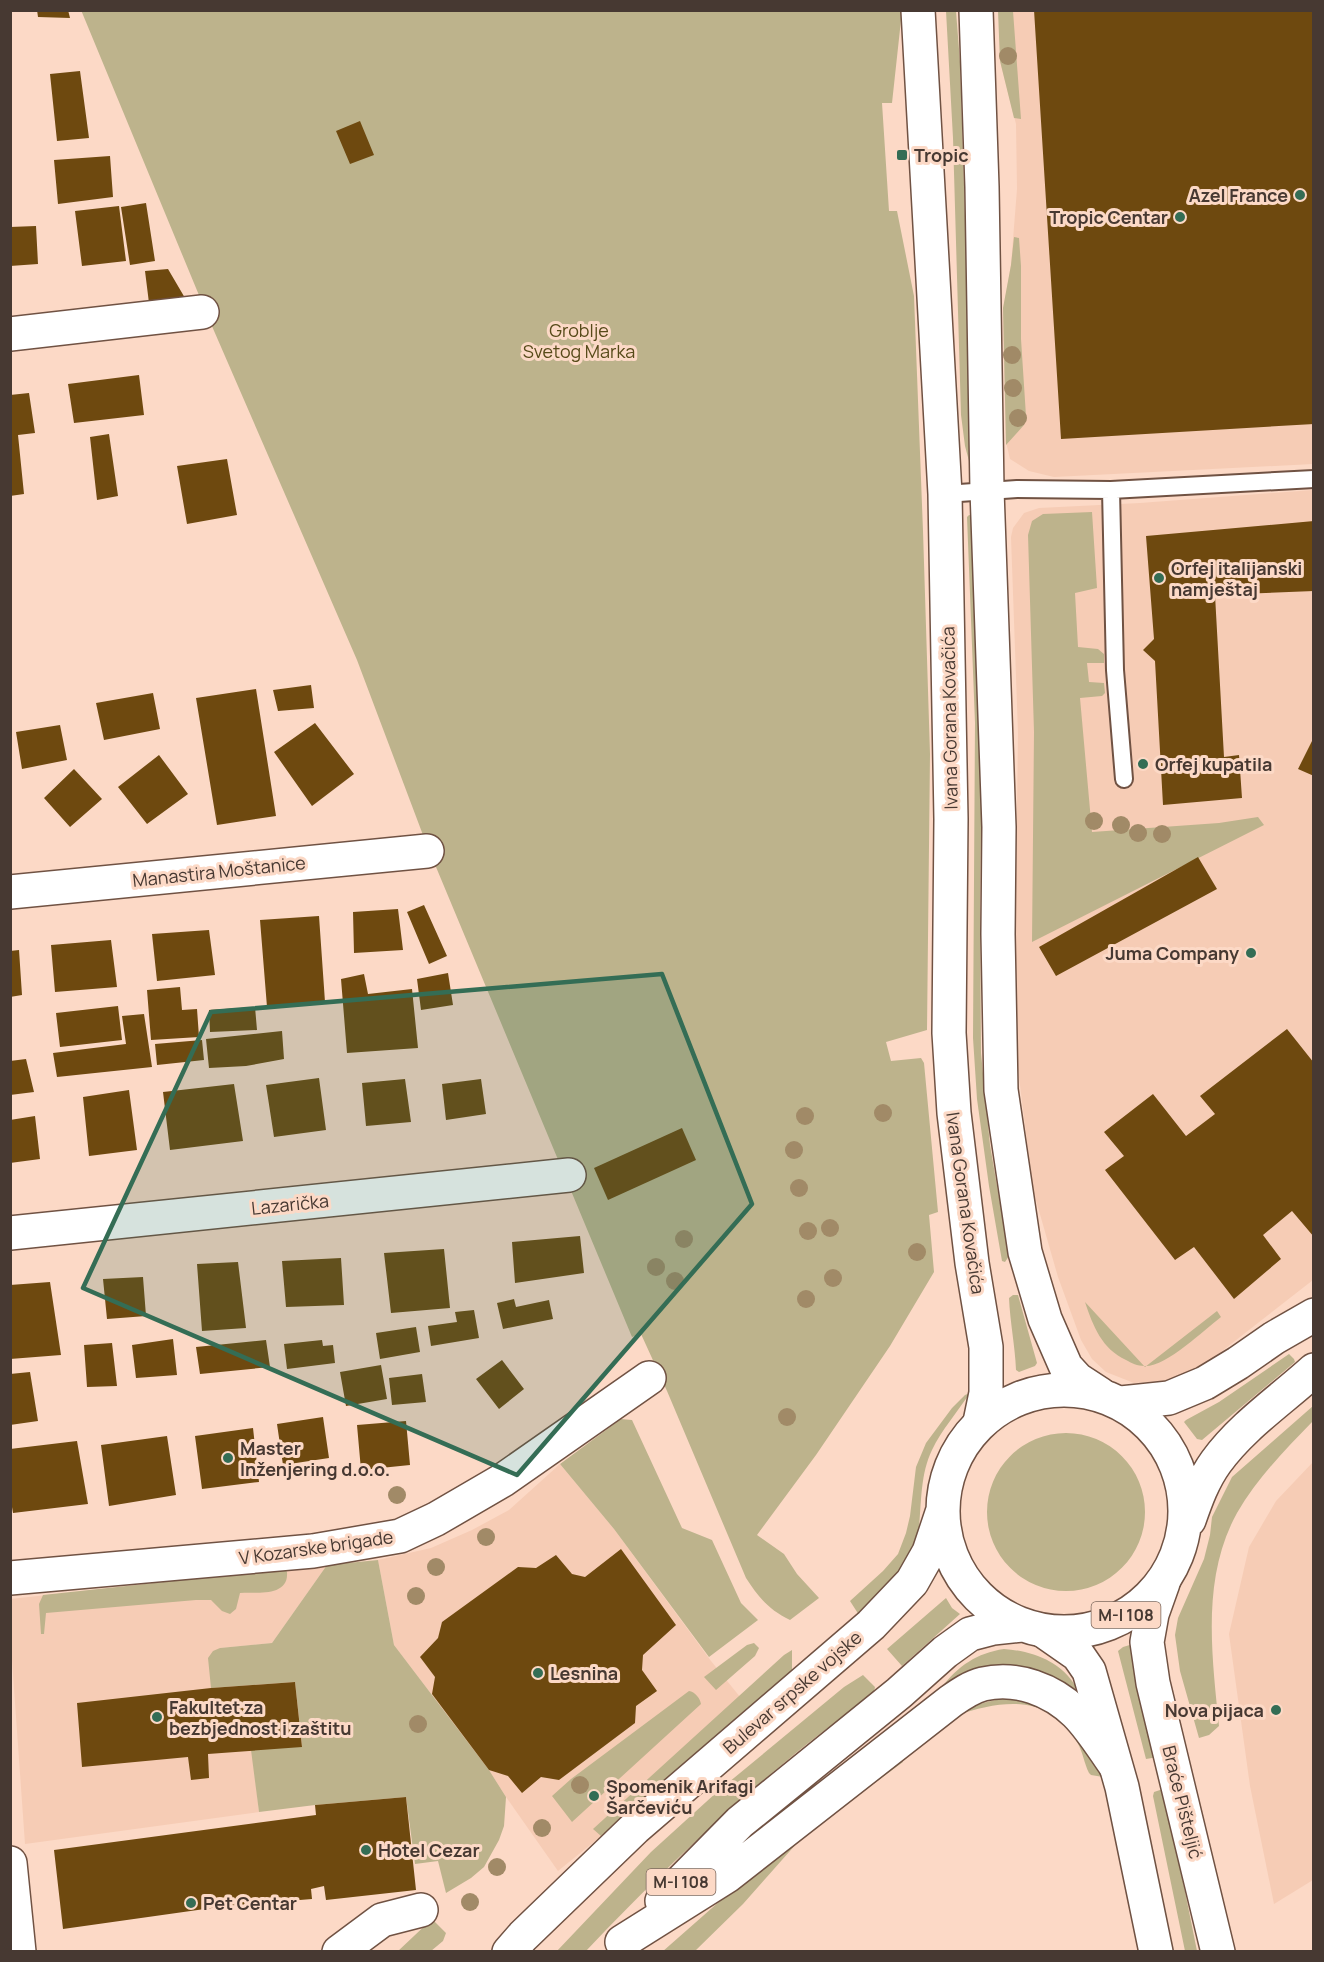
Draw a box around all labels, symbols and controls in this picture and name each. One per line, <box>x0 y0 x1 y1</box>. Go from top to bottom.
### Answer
place label: Tropic <box>914 143 969 167</box>
marker: Tropic <box>895 148 909 162</box>
place label: Azel France <box>1189 183 1288 207</box>
marker: Azel France <box>1293 188 1307 202</box>
place label: Tropic Centar <box>1049 205 1168 229</box>
marker: Tropic Centar <box>1173 210 1187 224</box>
park label: Groblje Svetog Marka <box>523 318 635 363</box>
place label: Orfej italijanski namještaj <box>1171 556 1302 601</box>
marker: Orfej italijanski namještaj <box>1152 571 1166 585</box>
street label: Ivana Gorana Kovačića <box>935 626 963 810</box>
place label: Orfej kupatila <box>1155 752 1272 776</box>
marker: Orfej kupatila <box>1136 757 1150 771</box>
street label: Manastira Moštanice <box>131 850 307 892</box>
place label: Juma Company <box>1106 941 1239 965</box>
marker: Juma Company <box>1244 946 1258 960</box>
street label: Ivana Gorana Kovačića <box>941 1110 991 1296</box>
street label: Lazarička <box>250 1188 330 1220</box>
place label: Master Inženjering d.o.o. <box>240 1436 390 1481</box>
marker: Master Inženjering d.o.o. <box>221 1451 235 1465</box>
street label: V Kozarske brigade <box>237 1524 395 1570</box>
road number: M-I 108 <box>1092 1602 1160 1628</box>
street label: Bulevar srpske vojske <box>718 1625 866 1759</box>
place label: Lesnina <box>550 1661 618 1685</box>
marker: Lesnina <box>531 1666 545 1680</box>
place label: Fakultet za bezbjednost i zaštitu <box>169 1695 352 1740</box>
place label: Nova pijaca <box>1165 1698 1264 1722</box>
marker: Nova pijaca <box>1269 1703 1283 1717</box>
marker: Fakultet za bezbjednost i zaštitu <box>150 1710 164 1724</box>
street label: Braće Pišteljić <box>1157 1743 1209 1861</box>
place label: Spomenik Arifagi Šarčeviću <box>606 1774 754 1819</box>
marker: Spomenik Arifagi Šarčeviću <box>587 1789 601 1803</box>
place label: Hotel Cezar <box>378 1838 480 1862</box>
marker: Hotel Cezar <box>359 1843 373 1857</box>
road number: M-I 108 <box>646 1869 716 1895</box>
place label: Pet Centar <box>203 1891 297 1915</box>
marker: Pet Centar <box>184 1896 198 1910</box>

